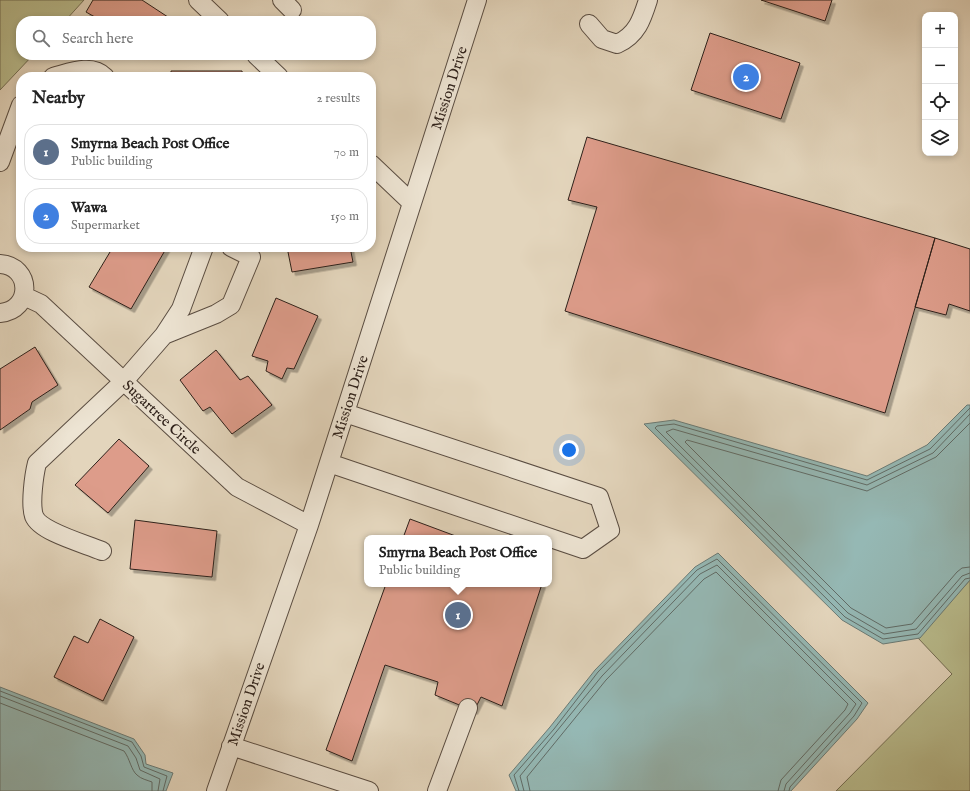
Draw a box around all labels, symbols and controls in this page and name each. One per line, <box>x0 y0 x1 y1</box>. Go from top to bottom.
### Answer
map controls <box>922 12 958 156</box>
button: + <box>922 12 958 48</box>
search box <box>16 16 376 60</box>
icon: search <box>30 27 52 49</box>
text: Search here <box>62 29 133 48</box>
street label: Mission Drive <box>427 44 472 132</box>
button: − <box>922 48 958 84</box>
pin: 2 <box>733 62 759 92</box>
button: locate <box>922 84 958 120</box>
text: Nearby <box>32 88 85 109</box>
text: 2 results <box>316 90 360 107</box>
button: layers <box>922 120 958 156</box>
text: Smyrna Beach Post Office <box>71 134 229 153</box>
text: 1 <box>44 144 48 161</box>
text: 70 m <box>334 144 359 161</box>
text: Public building <box>71 153 153 170</box>
text: Wawa <box>71 198 107 217</box>
text: 2 <box>43 208 49 225</box>
text: 150 m <box>330 208 359 225</box>
text: Supermarket <box>71 217 140 234</box>
street label: Mission Drive <box>328 353 373 441</box>
street label: Sugartree Circle <box>118 376 205 459</box>
your location <box>559 440 579 460</box>
popup <box>364 535 552 587</box>
text: Smyrna Beach Post Office <box>379 543 537 562</box>
text: Public building <box>379 562 460 579</box>
pin: 1 <box>445 600 471 630</box>
street label: Mission Drive <box>223 660 270 748</box>

